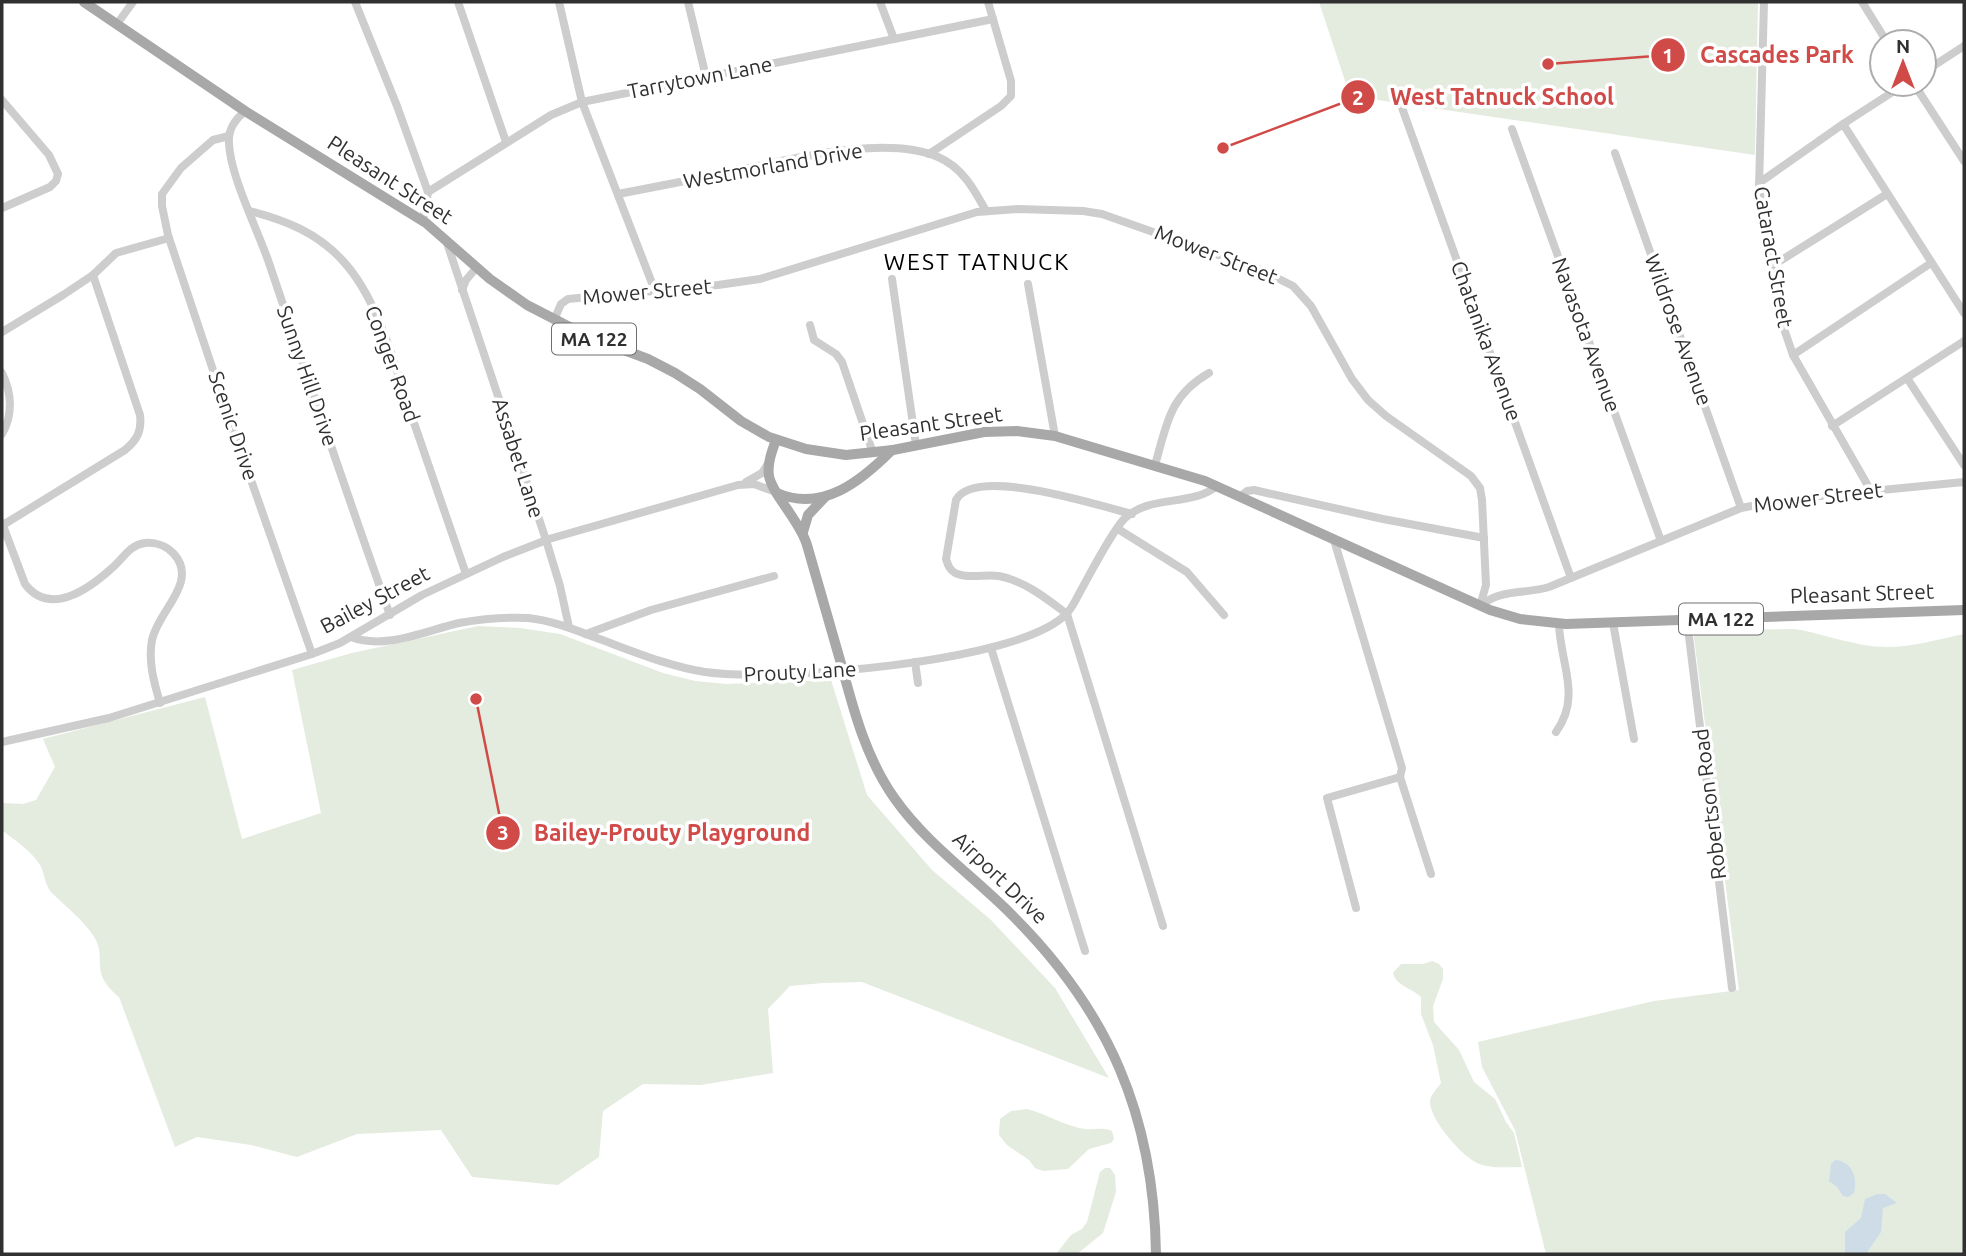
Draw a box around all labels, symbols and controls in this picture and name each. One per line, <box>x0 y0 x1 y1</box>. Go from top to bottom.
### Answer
north arrow <box>1868 28 1938 98</box>
callout: Cascades Park <box>1651 33 1868 77</box>
text: N <box>1896 35 1910 57</box>
text: Cascades Park <box>1700 42 1854 67</box>
text: 1 <box>1662 43 1674 67</box>
street label: Tarrytown Lane <box>625 51 774 103</box>
callout: West Tatnuck School <box>1341 75 1628 119</box>
text: West Tatnuck School <box>1390 84 1614 109</box>
text: 2 <box>1352 85 1364 109</box>
street label: Pleasant Street <box>324 130 457 228</box>
street label: Westmorland Drive <box>681 137 864 193</box>
street label: Cataract Street <box>1750 184 1798 329</box>
street label: Mower Street <box>1151 220 1281 289</box>
district label: WEST TATNUCK <box>884 249 1070 274</box>
street label: Wildrose Avenue <box>1640 251 1717 409</box>
street label: Navasota Avenue <box>1548 254 1626 415</box>
street label: Chatanika Avenue <box>1447 257 1527 424</box>
street label: Mower Street <box>581 273 713 309</box>
street label: Sunny Hill Drive <box>273 302 343 449</box>
street label: Conger Road <box>361 302 425 425</box>
road number: MA 122 <box>552 324 636 354</box>
street label: Scenic Drive <box>204 368 264 483</box>
street label: Assabet Lane <box>488 395 550 521</box>
street label: Pleasant Street <box>858 401 1004 445</box>
street label: Mower Street <box>1752 477 1884 517</box>
street label: Bailey Street <box>316 560 433 638</box>
street label: Pleasant Street <box>1790 578 1934 608</box>
road number: MA 122 <box>1679 604 1763 634</box>
street label: Prouty Lane <box>743 656 857 686</box>
street label: Robertson Road <box>1688 727 1730 881</box>
callout: Bailey-Prouty Playground <box>485 811 824 855</box>
text: 3 <box>497 820 509 844</box>
text: Bailey-Prouty Playground <box>534 820 810 845</box>
street label: Airport Drive <box>948 826 1053 928</box>

